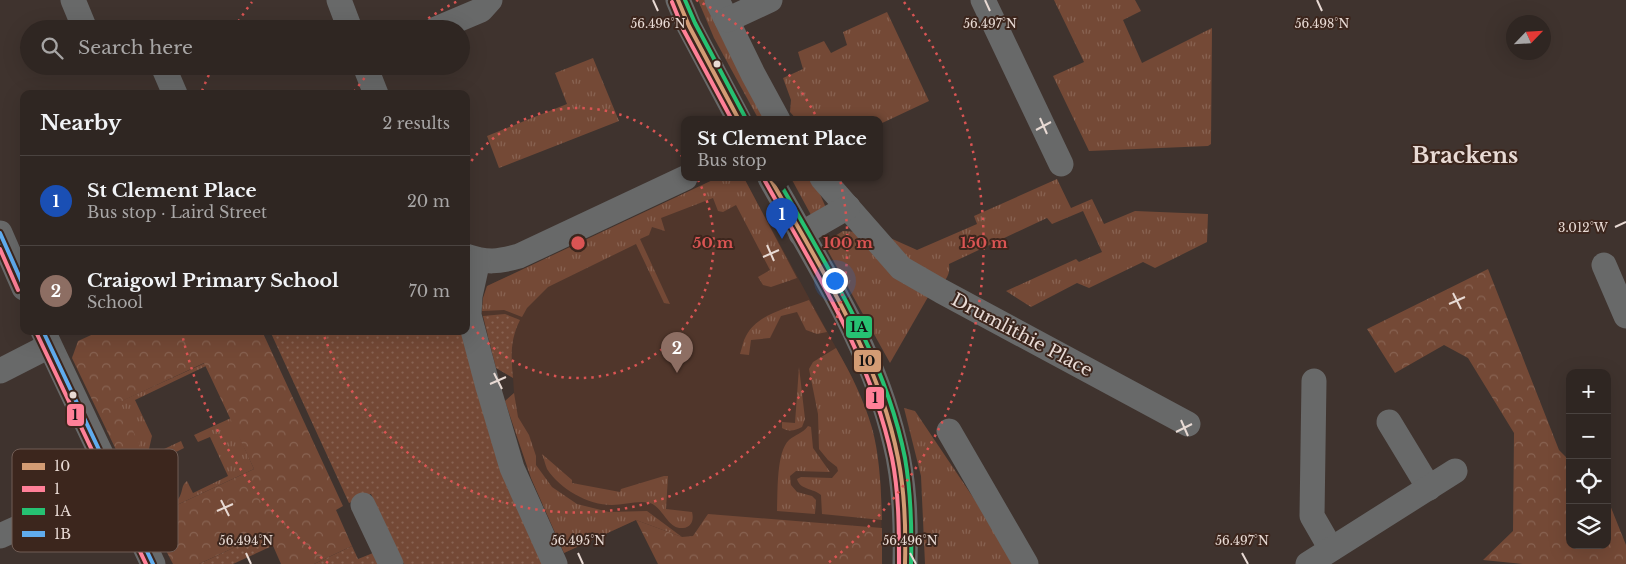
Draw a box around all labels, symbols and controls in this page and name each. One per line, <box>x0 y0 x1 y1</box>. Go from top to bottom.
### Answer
north arrow <box>1506 15 1551 60</box>
text: 56.496°N <box>630 16 686 31</box>
text: 56.497°N <box>963 16 1017 31</box>
text: 56.498°N <box>1295 16 1350 31</box>
search box <box>20 20 470 75</box>
icon: search <box>38 34 66 62</box>
text: Search here <box>78 36 193 59</box>
unlabelled marker <box>712 59 722 69</box>
text: Nearby <box>40 110 121 136</box>
text: 2 results <box>382 113 450 133</box>
popup <box>681 116 883 181</box>
text: St Clement Place <box>697 127 867 150</box>
district label: Brackens <box>1412 142 1518 169</box>
text: Bus stop <box>697 150 767 170</box>
text: St Clement Place <box>87 179 257 202</box>
text: 1 <box>53 191 59 211</box>
text: 20 m <box>407 191 450 211</box>
pin: 1 <box>766 198 798 239</box>
text: Bus stop · Laird Street <box>87 202 267 222</box>
text: 3.012°W <box>1558 220 1609 235</box>
text: 50 m <box>693 233 734 252</box>
text: 100 m <box>823 233 873 252</box>
text: 150 m <box>960 233 1008 252</box>
centre of rings <box>569 234 587 252</box>
your location <box>822 268 848 294</box>
text: Craigowl Primary School <box>87 269 339 292</box>
text: 2 <box>51 281 61 301</box>
text: 70 m <box>409 281 450 301</box>
street label: Drumlithie Place <box>948 288 1096 382</box>
text: School <box>87 292 143 312</box>
line badge: 1A <box>845 315 873 339</box>
text: 1A <box>850 318 869 336</box>
pin: 2 <box>661 332 693 373</box>
line badge: 10 <box>853 349 882 373</box>
text: 10 <box>859 352 875 370</box>
map controls <box>1566 369 1611 549</box>
button: + <box>1566 369 1611 414</box>
line badge: 1 <box>865 386 885 410</box>
text: 1 <box>872 389 878 407</box>
unlabelled marker <box>68 390 78 400</box>
line badge: 1 <box>66 403 85 427</box>
text: 1 <box>72 406 78 424</box>
button: − <box>1566 414 1611 459</box>
legend <box>12 449 178 552</box>
text: 10 <box>54 457 70 475</box>
button: locate <box>1566 459 1611 504</box>
text: 1 <box>54 480 60 498</box>
text: 1A <box>54 502 71 520</box>
button: layers <box>1566 504 1611 549</box>
text: 1B <box>54 525 71 543</box>
text: 56.494°N <box>219 533 273 548</box>
text: 56.495°N <box>551 533 605 548</box>
text: 56.496°N <box>882 533 938 548</box>
text: 56.497°N <box>1215 533 1269 548</box>

